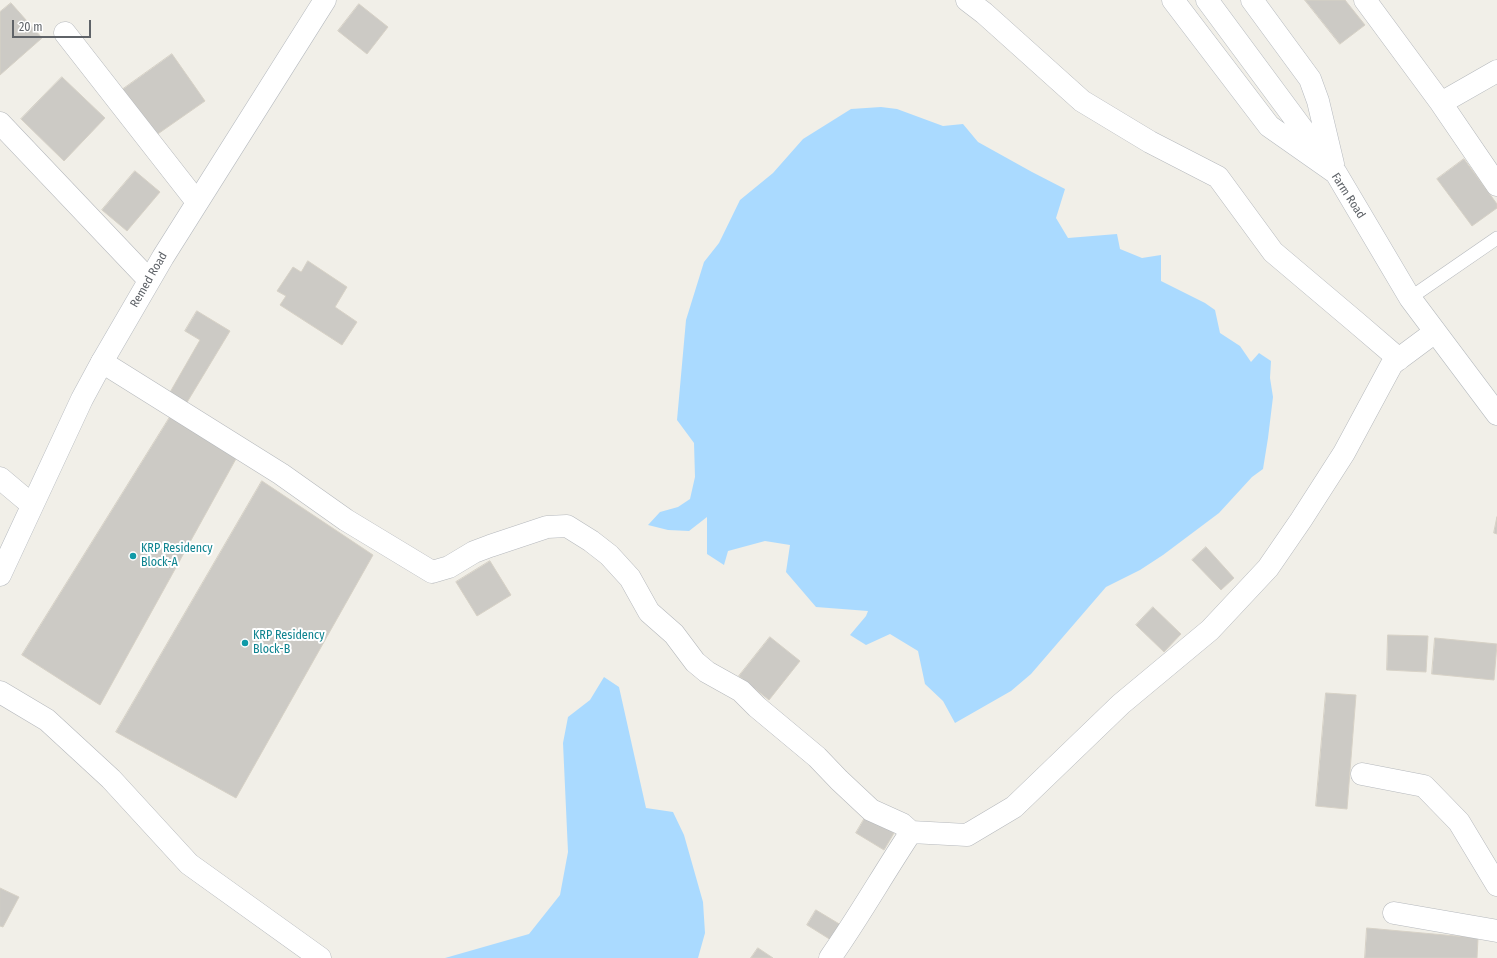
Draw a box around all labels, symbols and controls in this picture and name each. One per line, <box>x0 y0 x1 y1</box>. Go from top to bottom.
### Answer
scale bar <box>14 12 93 38</box>
text: 20 m <box>19 20 43 34</box>
street label: Farm Road <box>1328 170 1368 222</box>
street label: Remed Road <box>127 250 171 310</box>
place label: KRP Residency Block-A <box>141 542 213 570</box>
marker: KRP Residency Block-A <box>128 551 138 561</box>
place label: KRP Residency Block-B <box>253 629 325 657</box>
marker: KRP Residency Block-B <box>240 638 250 648</box>

